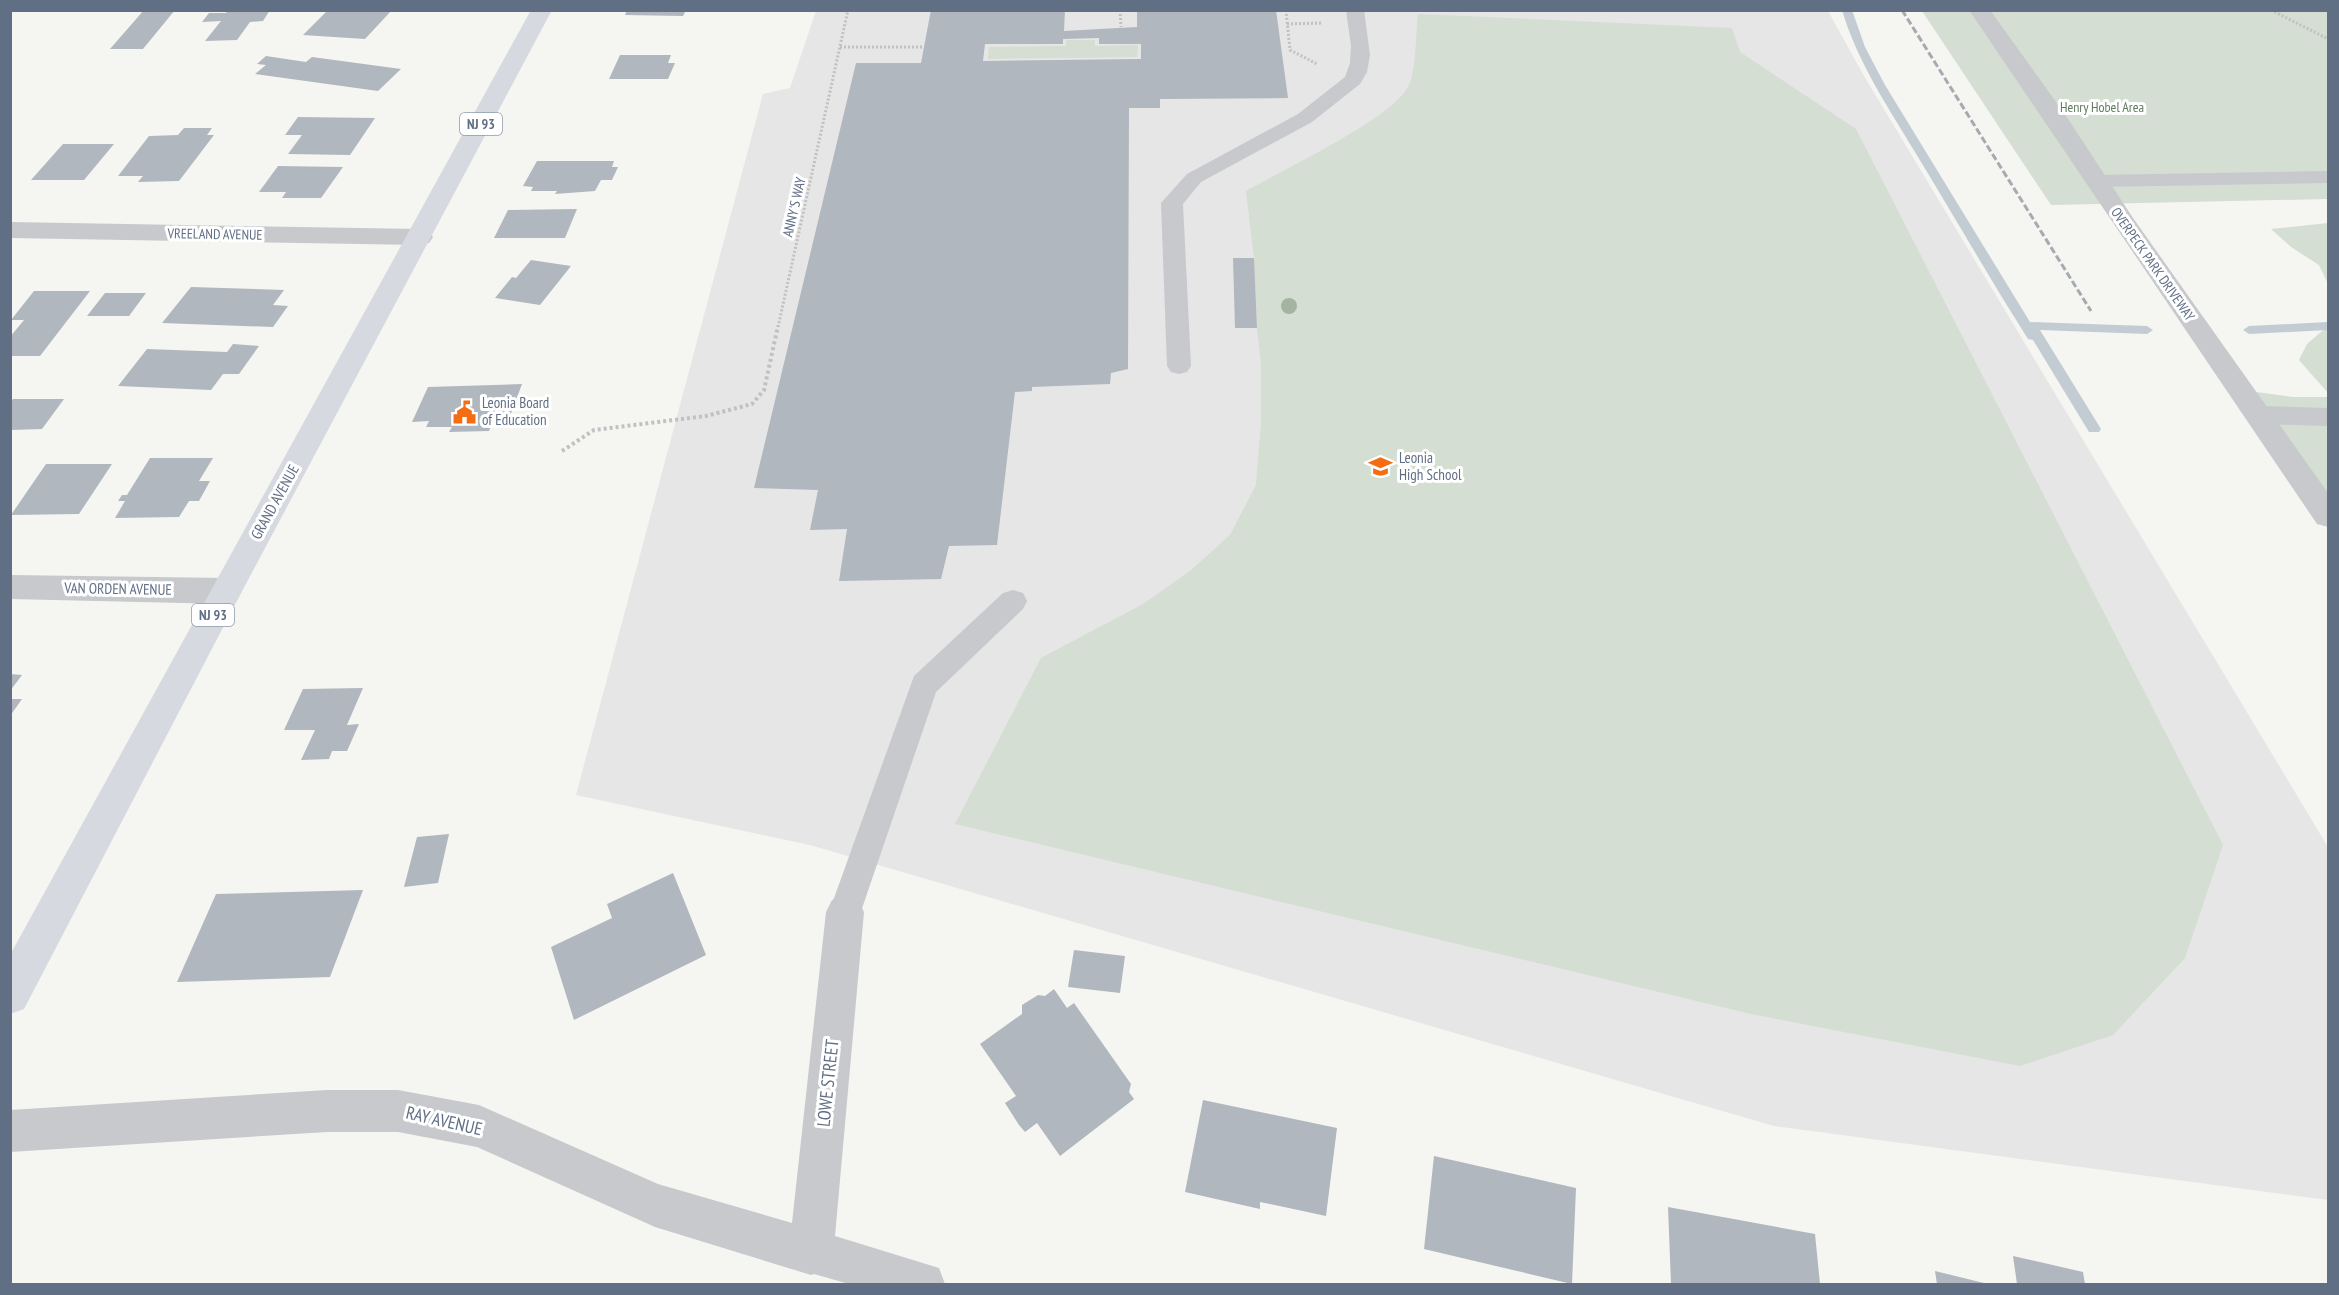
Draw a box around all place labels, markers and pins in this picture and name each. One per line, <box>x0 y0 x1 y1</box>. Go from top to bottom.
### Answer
place label: Leonia Board of Education <box>482 393 549 429</box>
public building icon: Leonia Board of Education <box>451 399 477 425</box>
place label: Leonia High School <box>1399 448 1462 484</box>
school or university icon: Leonia High School <box>1368 454 1394 480</box>

